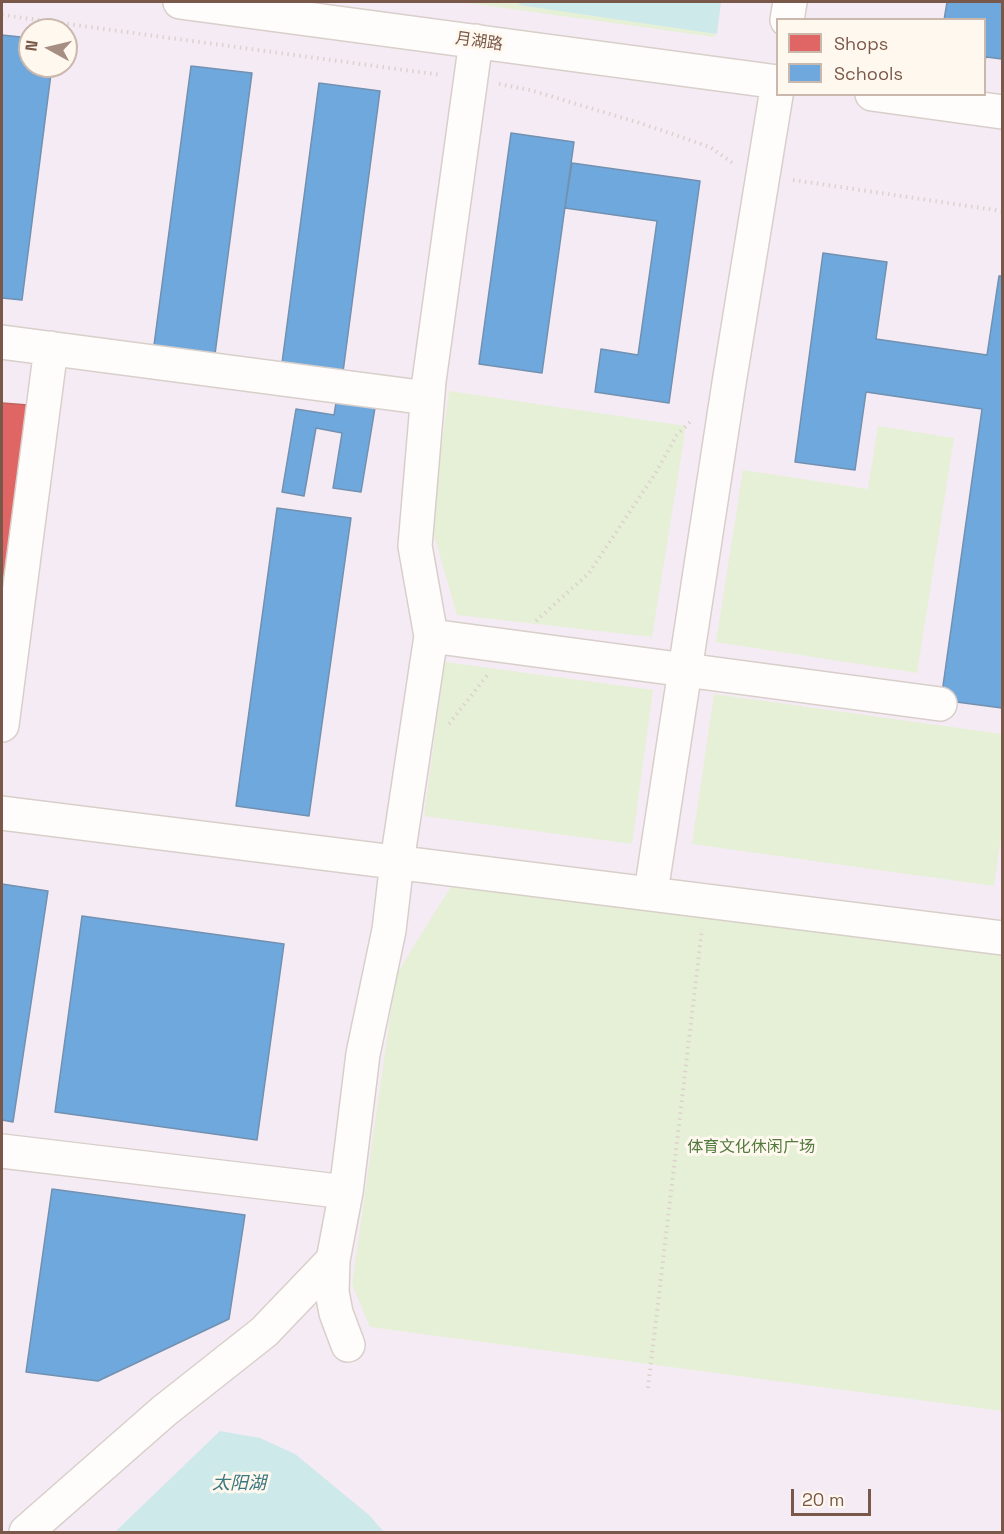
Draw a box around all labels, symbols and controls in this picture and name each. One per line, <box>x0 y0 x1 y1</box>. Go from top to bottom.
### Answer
north arrow <box>18 18 78 78</box>
legend <box>776 18 986 96</box>
street label: 月湖路 <box>454 29 504 55</box>
text: Shops <box>834 32 888 55</box>
text: N <box>21 39 43 52</box>
text: Schools <box>834 62 903 85</box>
park label: 体育文化休闲广场 <box>687 1138 815 1158</box>
water label: 太阳湖 <box>212 1473 266 1495</box>
scale bar <box>794 1477 874 1515</box>
text: 20 m <box>802 1488 845 1511</box>

